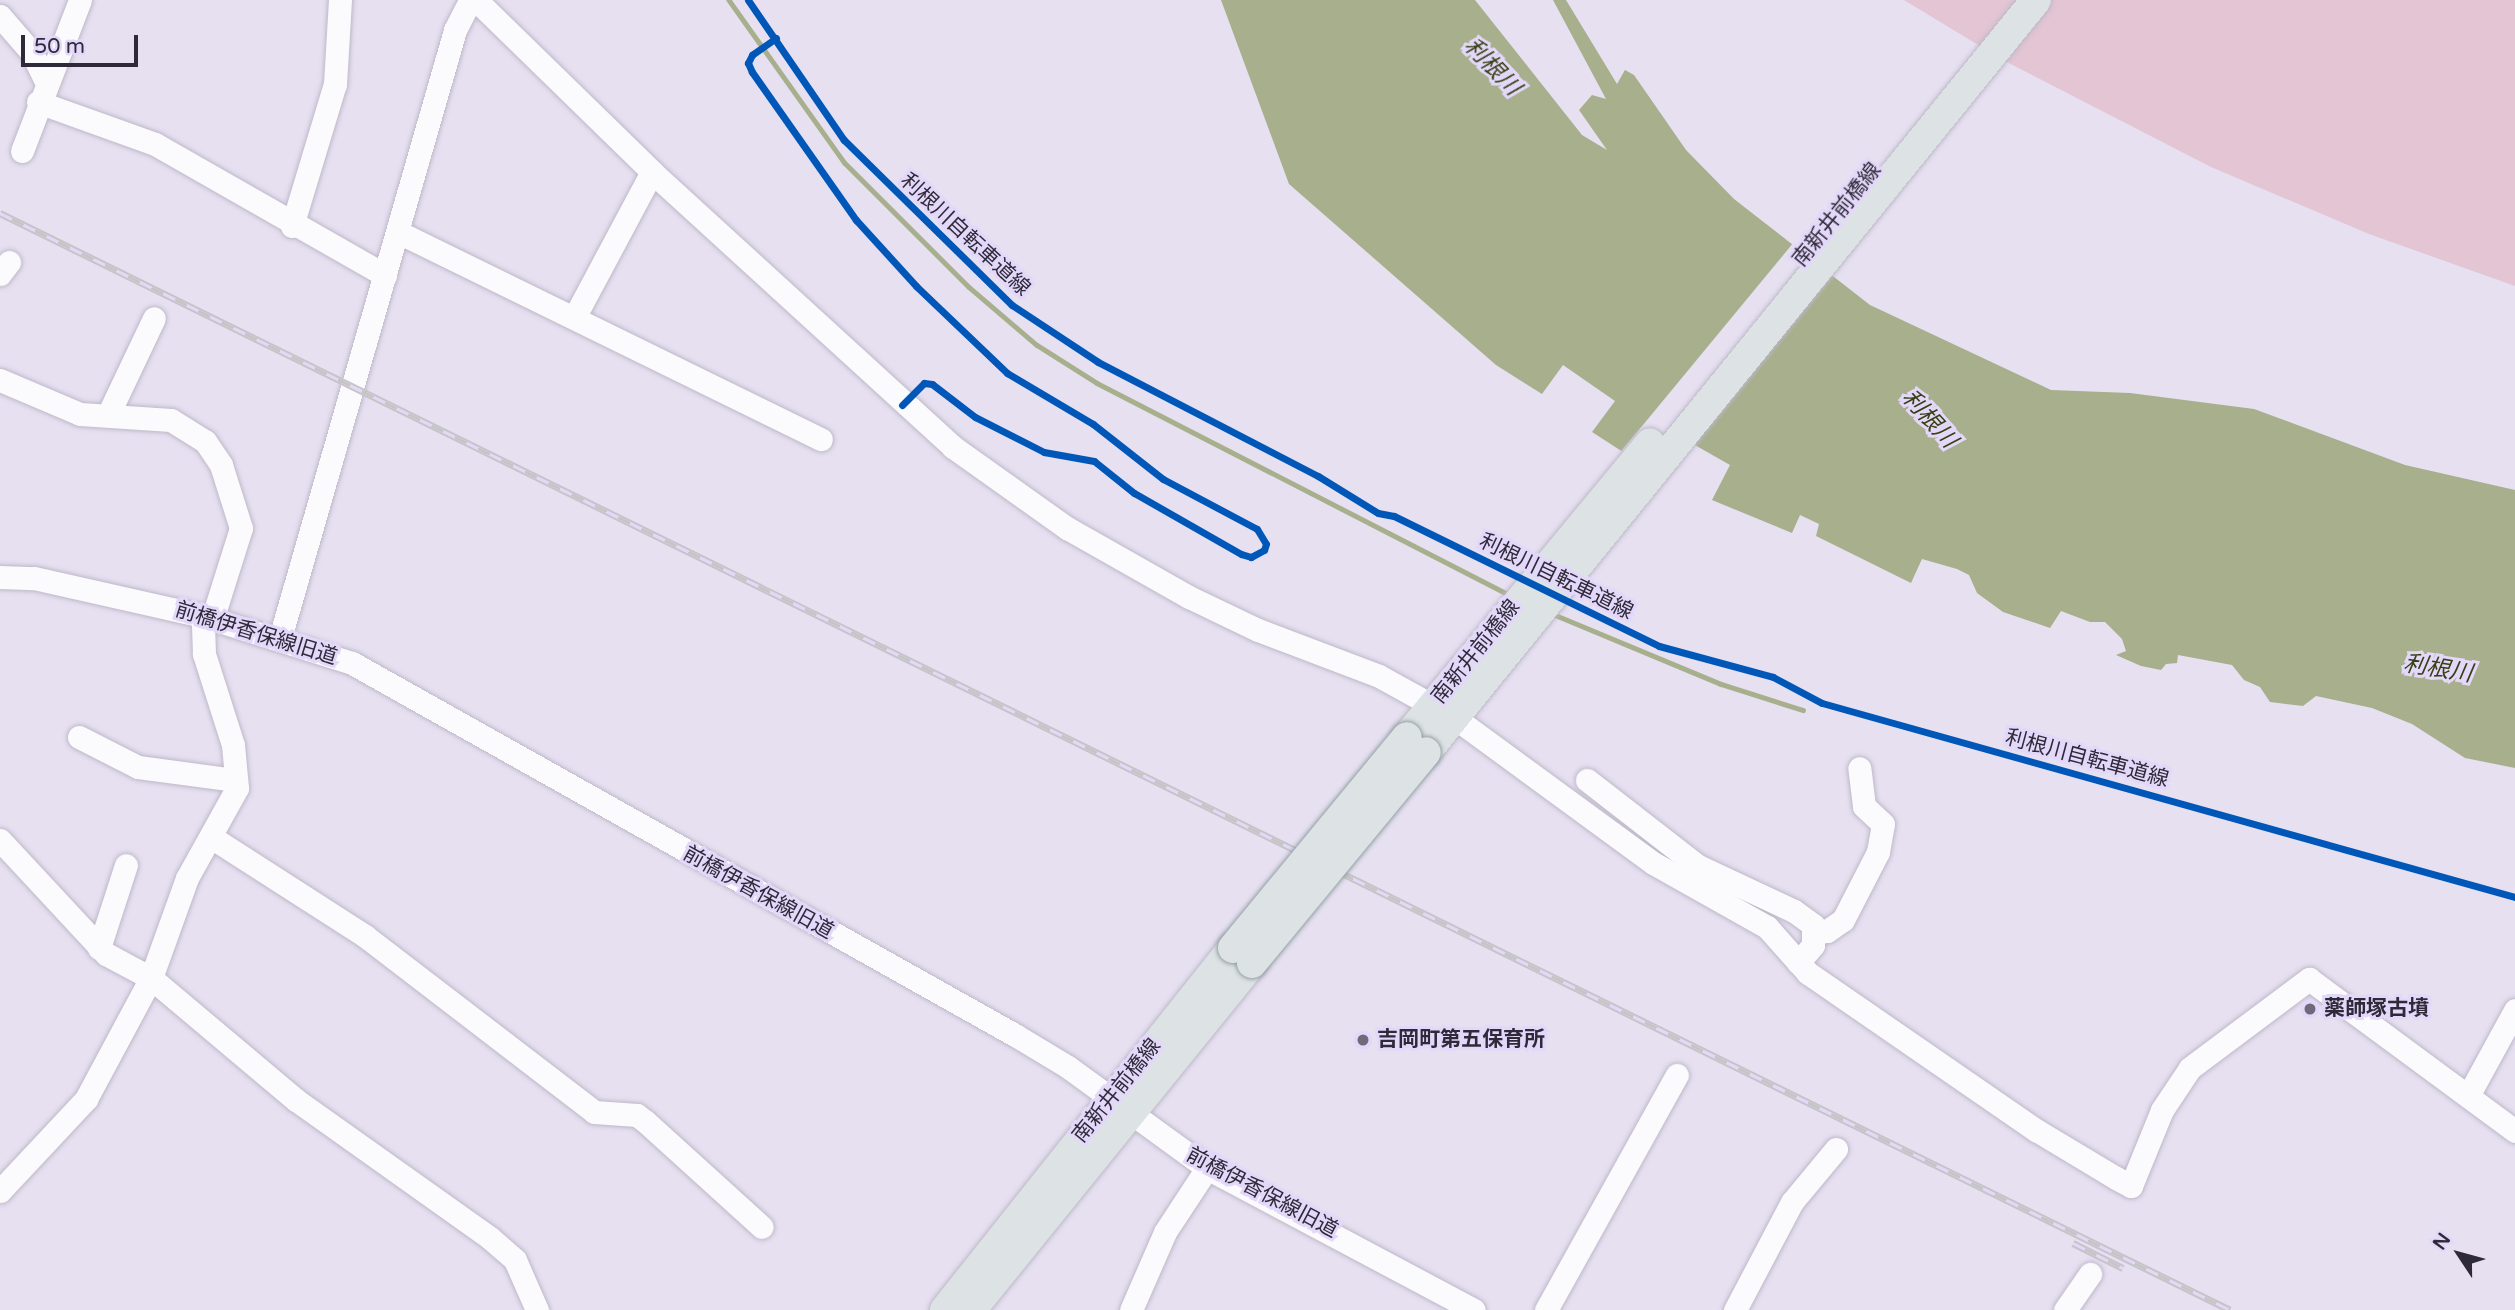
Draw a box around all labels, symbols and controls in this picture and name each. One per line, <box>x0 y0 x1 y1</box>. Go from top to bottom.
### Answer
scale bar <box>24 21 142 65</box>
water label: 利根川 <box>1458 33 1526 101</box>
text: 50 m <box>34 34 85 59</box>
street label: 南新井前橋線 <box>1788 158 1886 272</box>
street label: 利根川自転車道線 <box>895 168 1035 302</box>
water label: 利根川 <box>1896 384 1962 454</box>
street label: 利根川自転車道線 <box>1475 529 1637 625</box>
street label: 南新井前橋線 <box>1427 595 1525 709</box>
street label: 前橋伊香保線旧道 <box>172 597 340 671</box>
water label: 利根川 <box>2402 650 2474 688</box>
street label: 利根川自転車道線 <box>2003 725 2171 793</box>
street label: 前橋伊香保線旧道 <box>678 841 838 945</box>
place label: 薬師塚古墳 <box>2324 996 2429 1022</box>
marker: 薬師塚古墳 <box>2302 1001 2318 1017</box>
place label: 吉岡町第五保育所 <box>1377 1027 1545 1053</box>
marker: 吉岡町第五保育所 <box>1355 1032 1371 1048</box>
street label: 南新井前橋線 <box>1068 1034 1166 1148</box>
street label: 前橋伊香保線旧道 <box>1182 1142 1342 1244</box>
north arrow <box>2424 1219 2494 1289</box>
text: N <box>2429 1229 2455 1254</box>

